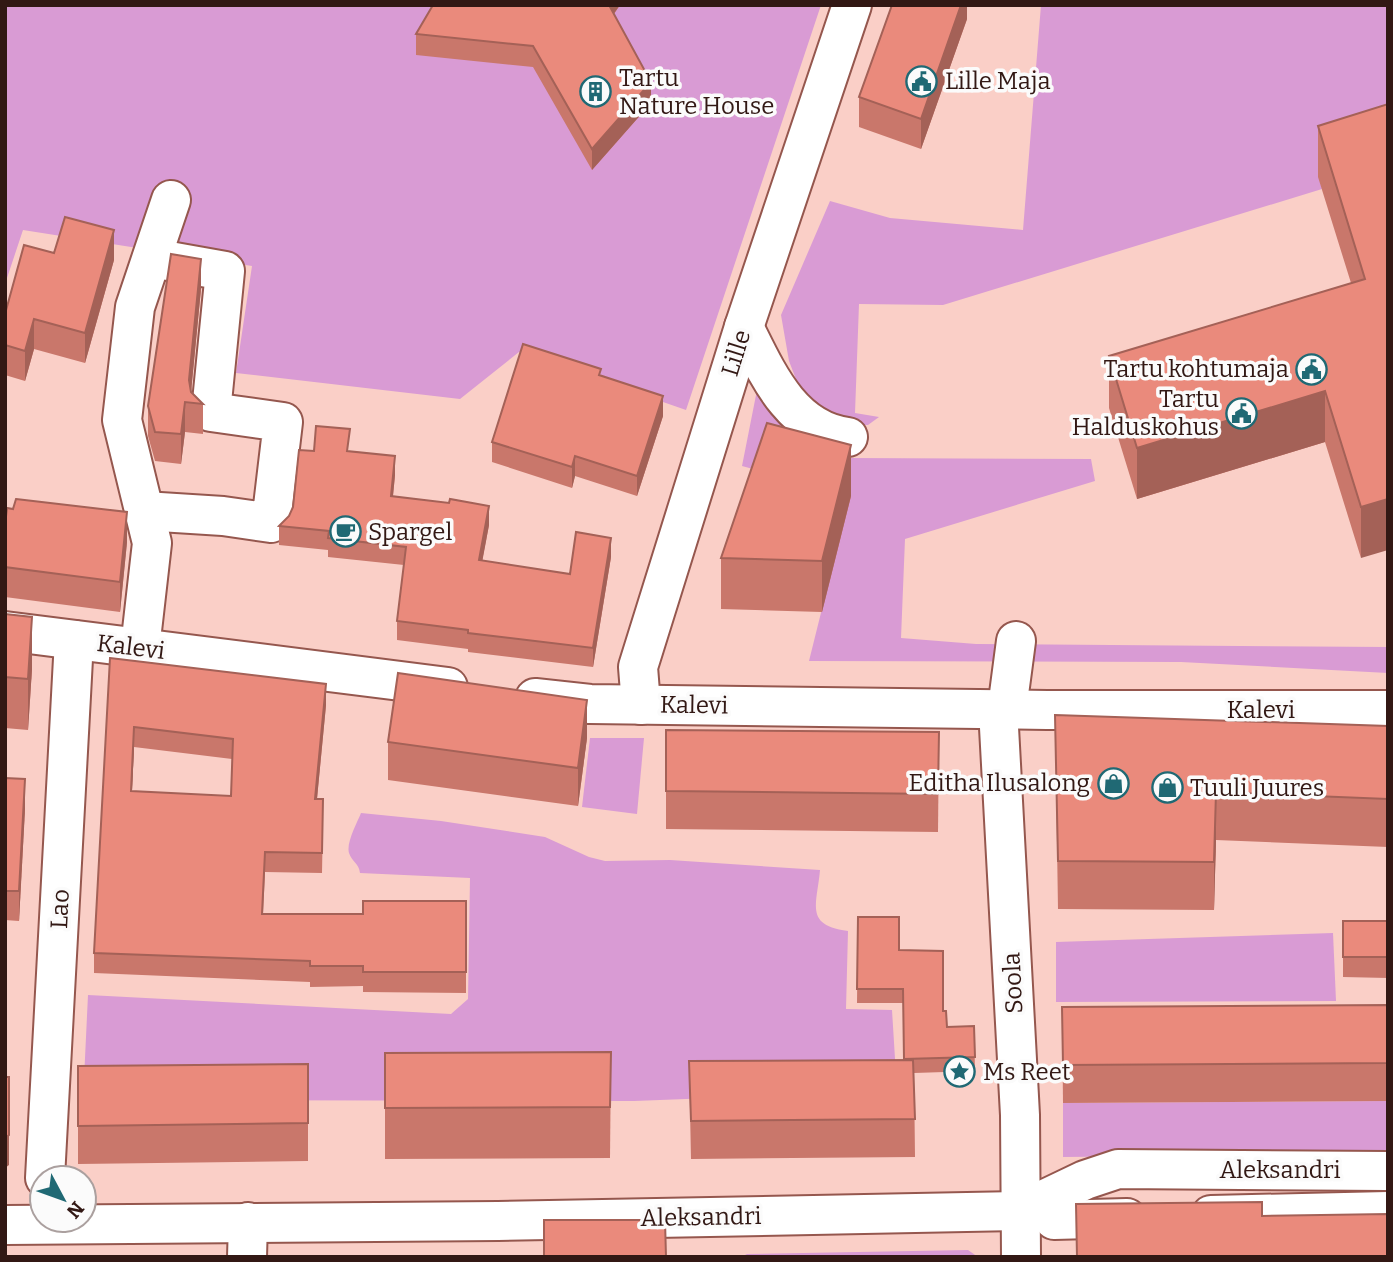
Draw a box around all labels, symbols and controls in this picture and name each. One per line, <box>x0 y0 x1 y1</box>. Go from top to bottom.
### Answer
place label: Tartu Nature House <box>619 64 774 120</box>
public building icon: Lille Maja <box>905 64 939 98</box>
place label: Lille Maja <box>945 67 1051 95</box>
building icon: Tartu Nature House <box>579 75 613 109</box>
street label: Lille <box>716 326 756 380</box>
public building icon: Tartu kohtumaja <box>1295 352 1329 386</box>
place label: Tartu kohtumaja <box>1103 355 1289 383</box>
place label: Tartu Halduskohus <box>1072 385 1219 441</box>
public building icon: Tartu Halduskohus <box>1225 396 1259 430</box>
cafe icon: Spargel <box>328 515 362 549</box>
place label: Spargel <box>368 518 452 546</box>
street label: Kalevi <box>95 629 167 665</box>
street label: Kalevi <box>660 690 728 720</box>
street label: Kalevi <box>1227 696 1295 724</box>
shop icon: Editha Ilusalong <box>1096 766 1130 800</box>
place label: Editha Ilusalong <box>909 769 1090 797</box>
shop icon: Tuuli Juures <box>1150 771 1184 805</box>
place label: Tuuli Juures <box>1190 774 1324 802</box>
street label: Lao <box>45 888 75 930</box>
street label: Soola <box>997 952 1029 1014</box>
place icon: Ms Reet <box>943 1055 977 1089</box>
place label: Ms Reet <box>983 1058 1071 1086</box>
street label: Aleksandri <box>1219 1156 1341 1184</box>
north arrow <box>28 1164 98 1234</box>
text: N <box>62 1197 89 1223</box>
street label: Aleksandri <box>640 1202 762 1232</box>

